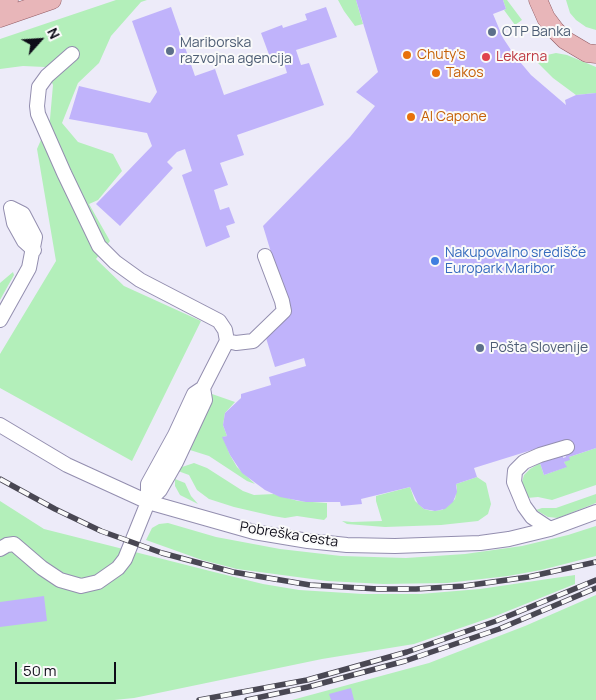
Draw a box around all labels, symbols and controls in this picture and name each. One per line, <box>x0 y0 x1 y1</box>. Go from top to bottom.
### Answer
north arrow <box>15 15 65 65</box>
place label: OTP Banka <box>502 24 571 40</box>
text: N <box>43 25 65 42</box>
marker: OTP Banka <box>486 26 498 38</box>
place label: Mariborska razvojna agencija <box>180 35 292 68</box>
marker: Mariborska razvojna agencija <box>164 45 176 57</box>
place label: Chuty's <box>417 47 466 63</box>
marker: Chuty's <box>401 49 413 61</box>
place label: Lekarna <box>496 49 547 65</box>
marker: Lekarna <box>480 51 492 63</box>
place label: Takos <box>446 65 484 81</box>
marker: Takos <box>430 67 442 79</box>
place label: Al Capone <box>421 109 487 125</box>
marker: Al Capone <box>405 111 417 123</box>
place label: Nakupovalno središče Europark Maribor <box>445 245 586 278</box>
marker: Nakupovalno središče Europark Maribor <box>429 255 441 267</box>
place label: Pošta Slovenije <box>490 340 588 356</box>
marker: Pošta Slovenije <box>474 342 486 354</box>
street label: Pobreška cesta <box>239 519 339 551</box>
scale bar <box>18 652 119 684</box>
text: 50 m <box>23 660 57 681</box>

